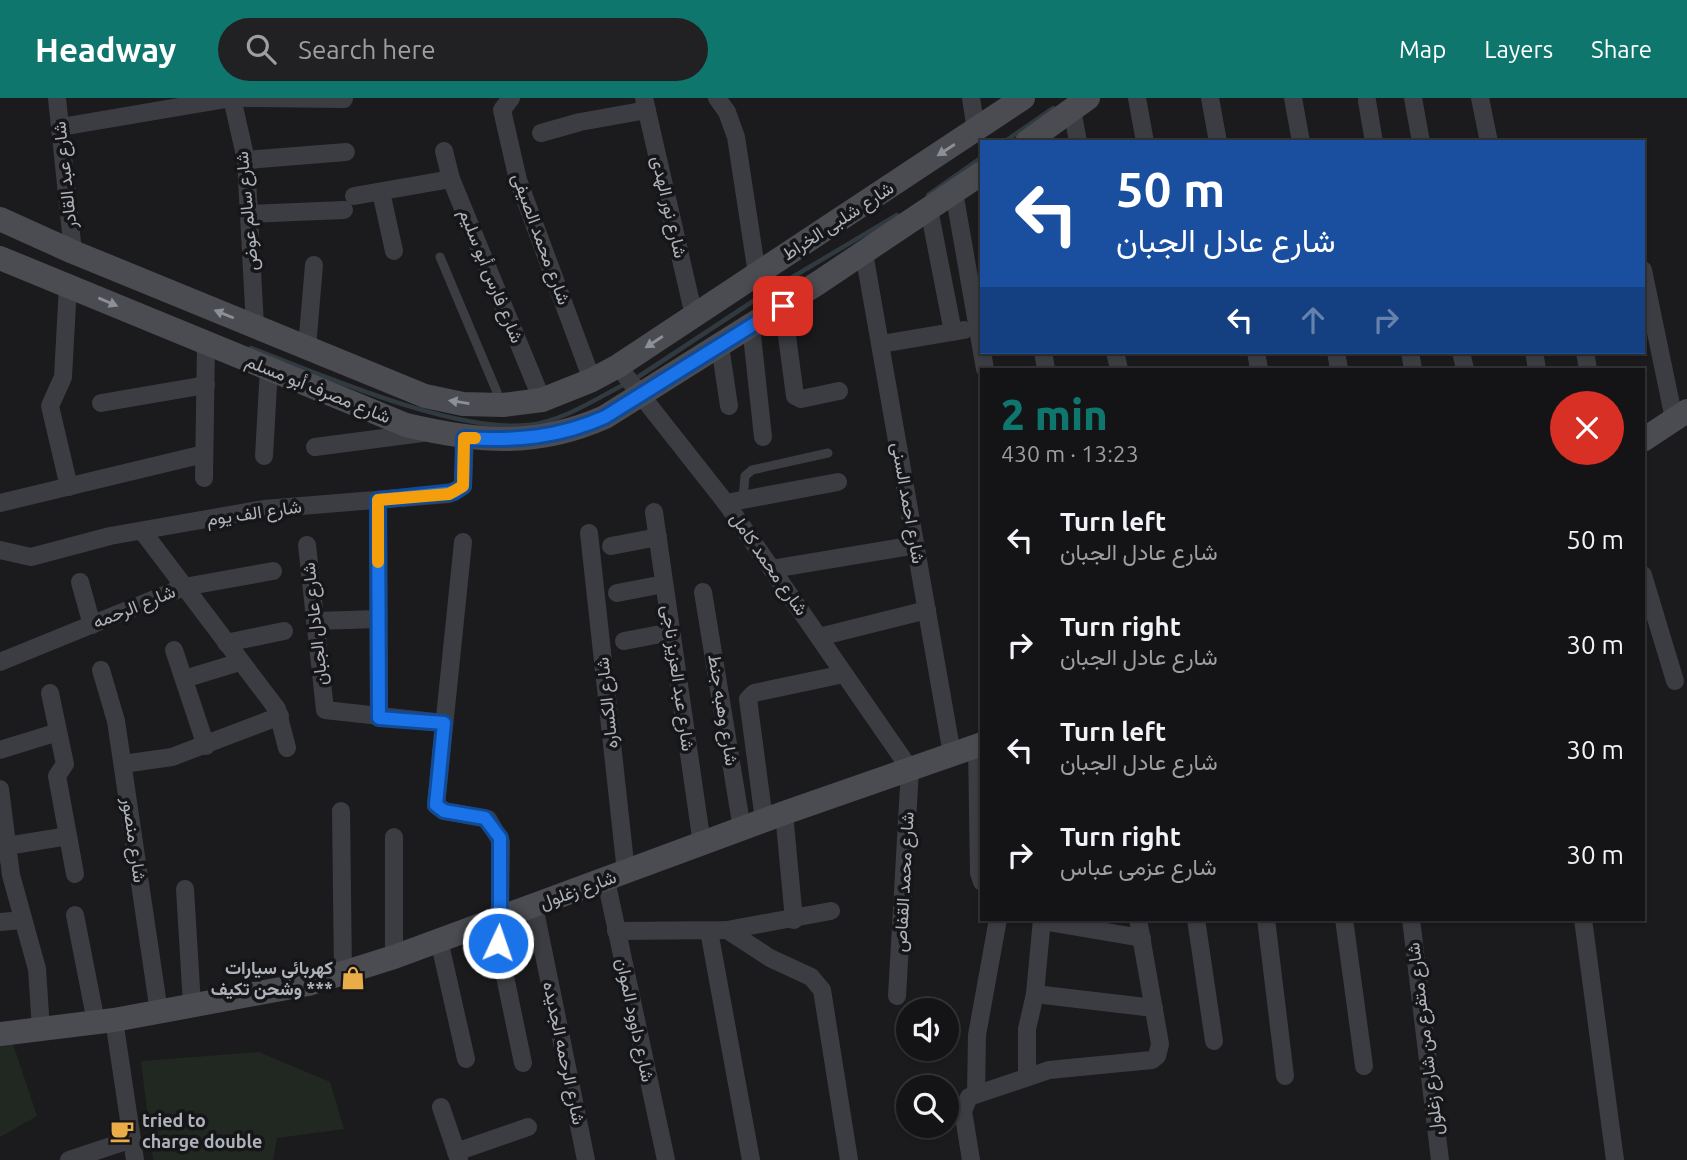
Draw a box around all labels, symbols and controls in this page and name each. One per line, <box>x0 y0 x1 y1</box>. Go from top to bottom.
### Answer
search box <box>218 18 708 81</box>
icon: search <box>242 30 280 68</box>
text: Headway <box>35 31 176 68</box>
text: Search here <box>298 35 436 64</box>
text: Map <box>1399 36 1446 63</box>
text: Layers <box>1484 36 1553 63</box>
text: Share <box>1591 36 1652 63</box>
street label: شارع عبد القادر <box>48 120 83 231</box>
one-way arrow <box>936 143 956 156</box>
street label: شارع سالم عوض <box>231 150 264 272</box>
street label: شارع نور الهدى <box>646 154 691 261</box>
text: 50 m <box>1116 161 1225 216</box>
icon: left <box>1001 168 1092 259</box>
street label: شارع محمد الصيفى <box>506 170 575 308</box>
street label: شارع شلبى الخراط <box>778 177 899 266</box>
street label: شارع فارس أبو سليم <box>453 206 528 347</box>
text: شارع عادل الجبان <box>1116 222 1335 258</box>
pin <box>753 276 813 336</box>
icon: arrive <box>764 287 802 325</box>
one-way arrow <box>98 297 119 308</box>
icon: left <box>1221 301 1259 339</box>
icon: ahead <box>1294 301 1332 339</box>
icon: right <box>1367 301 1405 339</box>
one-way arrow <box>214 308 235 319</box>
one-way arrow <box>645 335 663 349</box>
street label: شارع مصرف أبو مسلم <box>242 350 394 429</box>
text: 2 min <box>1001 391 1108 438</box>
button: close <box>1550 391 1624 465</box>
one-way arrow <box>448 396 470 407</box>
street label: شارع احمد السنى <box>886 441 930 566</box>
text: 430 m · 13:23 <box>1001 441 1139 466</box>
street label: شارع الف يوم <box>205 495 303 532</box>
text: Turn left <box>1060 507 1166 536</box>
street label: شارع محمد كامل <box>725 508 813 620</box>
icon: left <box>1001 521 1039 559</box>
text: 50 m <box>1566 525 1624 554</box>
text: شارع عادل الجبان <box>1060 539 1218 564</box>
street label: شارع عادل الجبان <box>298 561 333 687</box>
street label: شارع الرحمه <box>90 581 179 634</box>
street label: شارع عبد العزيز ناجى <box>656 604 699 753</box>
text: Turn right <box>1060 612 1181 641</box>
icon: right <box>1001 626 1039 664</box>
text: 30 m <box>1566 630 1624 659</box>
text: شارع عادل الجبان <box>1060 644 1218 669</box>
street label: شارع وهبه جنط <box>702 653 743 767</box>
street label: شارع الكساره <box>591 656 624 750</box>
text: Turn left <box>1060 717 1166 746</box>
icon: left <box>1001 731 1039 769</box>
text: 30 m <box>1566 735 1624 764</box>
text: شارع عادل الجبان <box>1060 749 1218 774</box>
street label: شارع منصور <box>116 795 151 884</box>
street label: شارع محمد القفاص <box>889 811 920 953</box>
text: Turn right <box>1060 822 1181 851</box>
icon: right <box>1001 836 1039 874</box>
text: 30 m <box>1566 840 1624 869</box>
text: شارع عزمى عباس <box>1060 854 1217 879</box>
street label: شارع زغلول <box>537 866 620 915</box>
position arrow <box>461 906 535 980</box>
street label: شارع متفرع من شارع زغلول <box>1402 941 1449 1137</box>
street label: شارع داوود الموان <box>610 956 659 1084</box>
place label: كهربائي سيارات وشحن تكيف *** <box>211 957 333 1000</box>
shop icon: كهربائي سيارات وشحن تكيف *** <box>339 964 367 992</box>
street label: شارع الرحمه الجديده <box>537 979 590 1127</box>
map controls <box>896 998 959 1138</box>
button: sound <box>896 998 959 1061</box>
button: search <box>896 1075 959 1138</box>
place label: tried to charge double <box>142 1110 262 1151</box>
cafe icon: tried to charge double <box>108 1117 136 1145</box>

